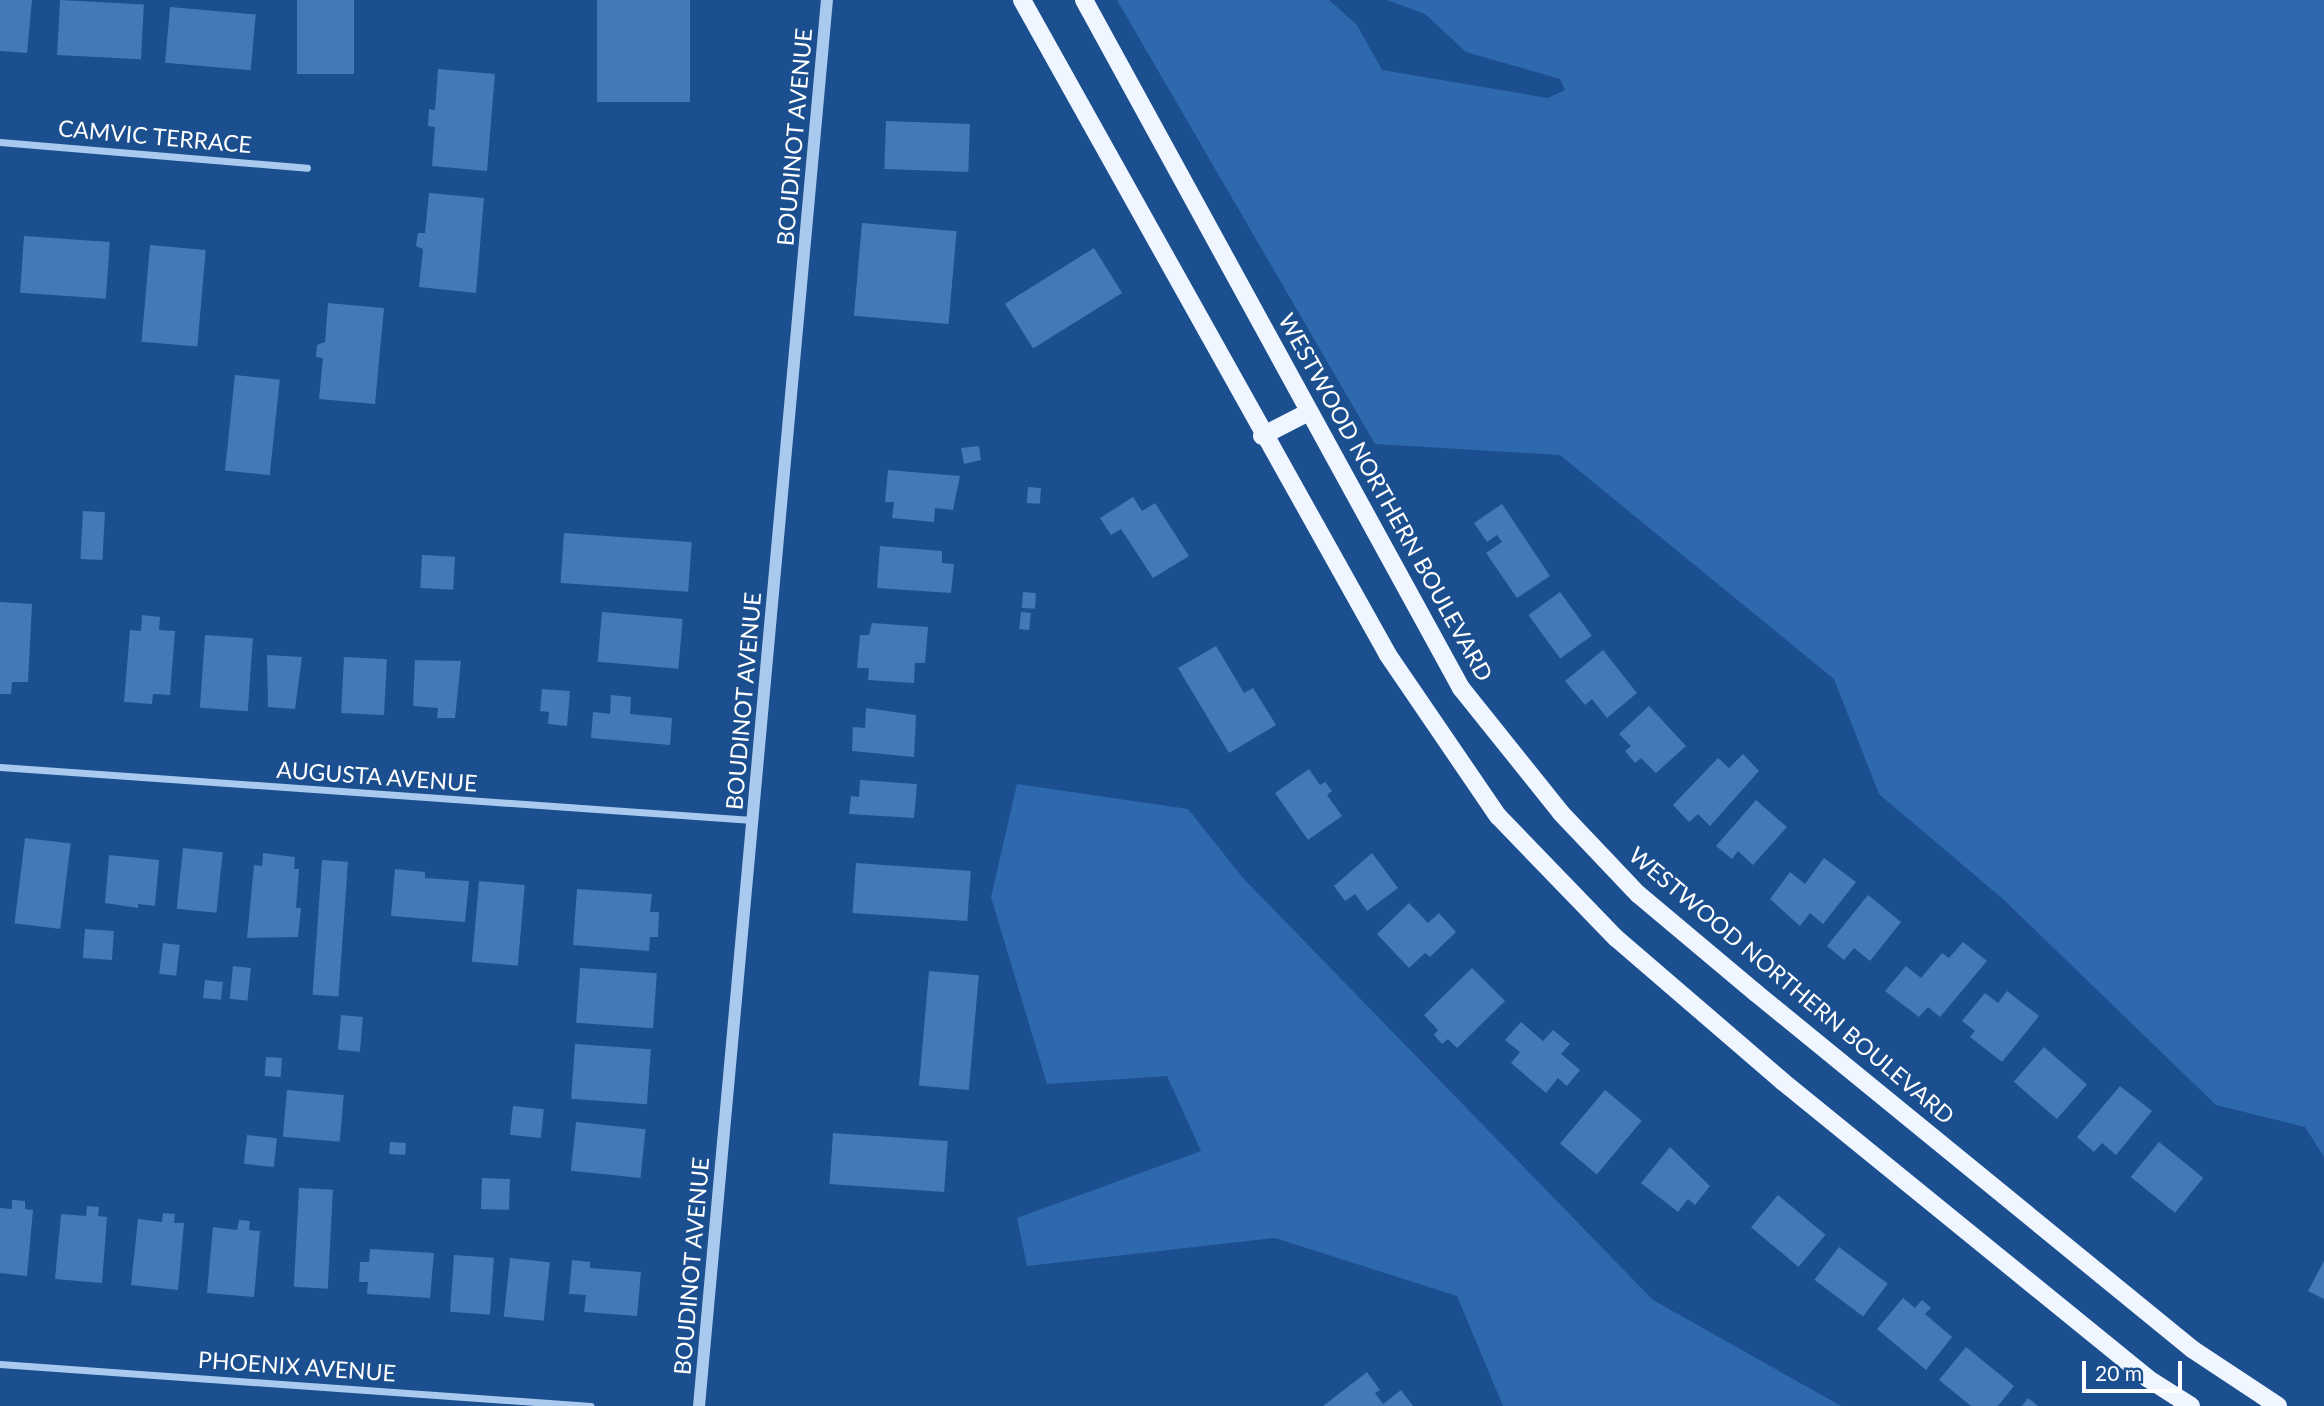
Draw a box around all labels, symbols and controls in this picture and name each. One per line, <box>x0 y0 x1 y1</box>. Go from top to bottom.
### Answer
street label: BOUDINOT AVENUE <box>771 26 817 248</box>
street label: CAMVIC TERRACE <box>57 114 253 158</box>
street label: WESTWOOD NORTHERN BOULEVARD <box>1273 308 1499 686</box>
street label: BOUDINOT AVENUE <box>720 590 766 812</box>
street label: AUGUSTA AVENUE <box>275 755 479 797</box>
street label: WESTWOOD NORTHERN BOULEVARD <box>1624 841 1960 1129</box>
street label: BOUDINOT AVENUE <box>668 1155 714 1377</box>
street label: PHOENIX AVENUE <box>197 1345 397 1387</box>
scale bar <box>2086 1346 2186 1390</box>
text: 20 m <box>2095 1360 2142 1385</box>

